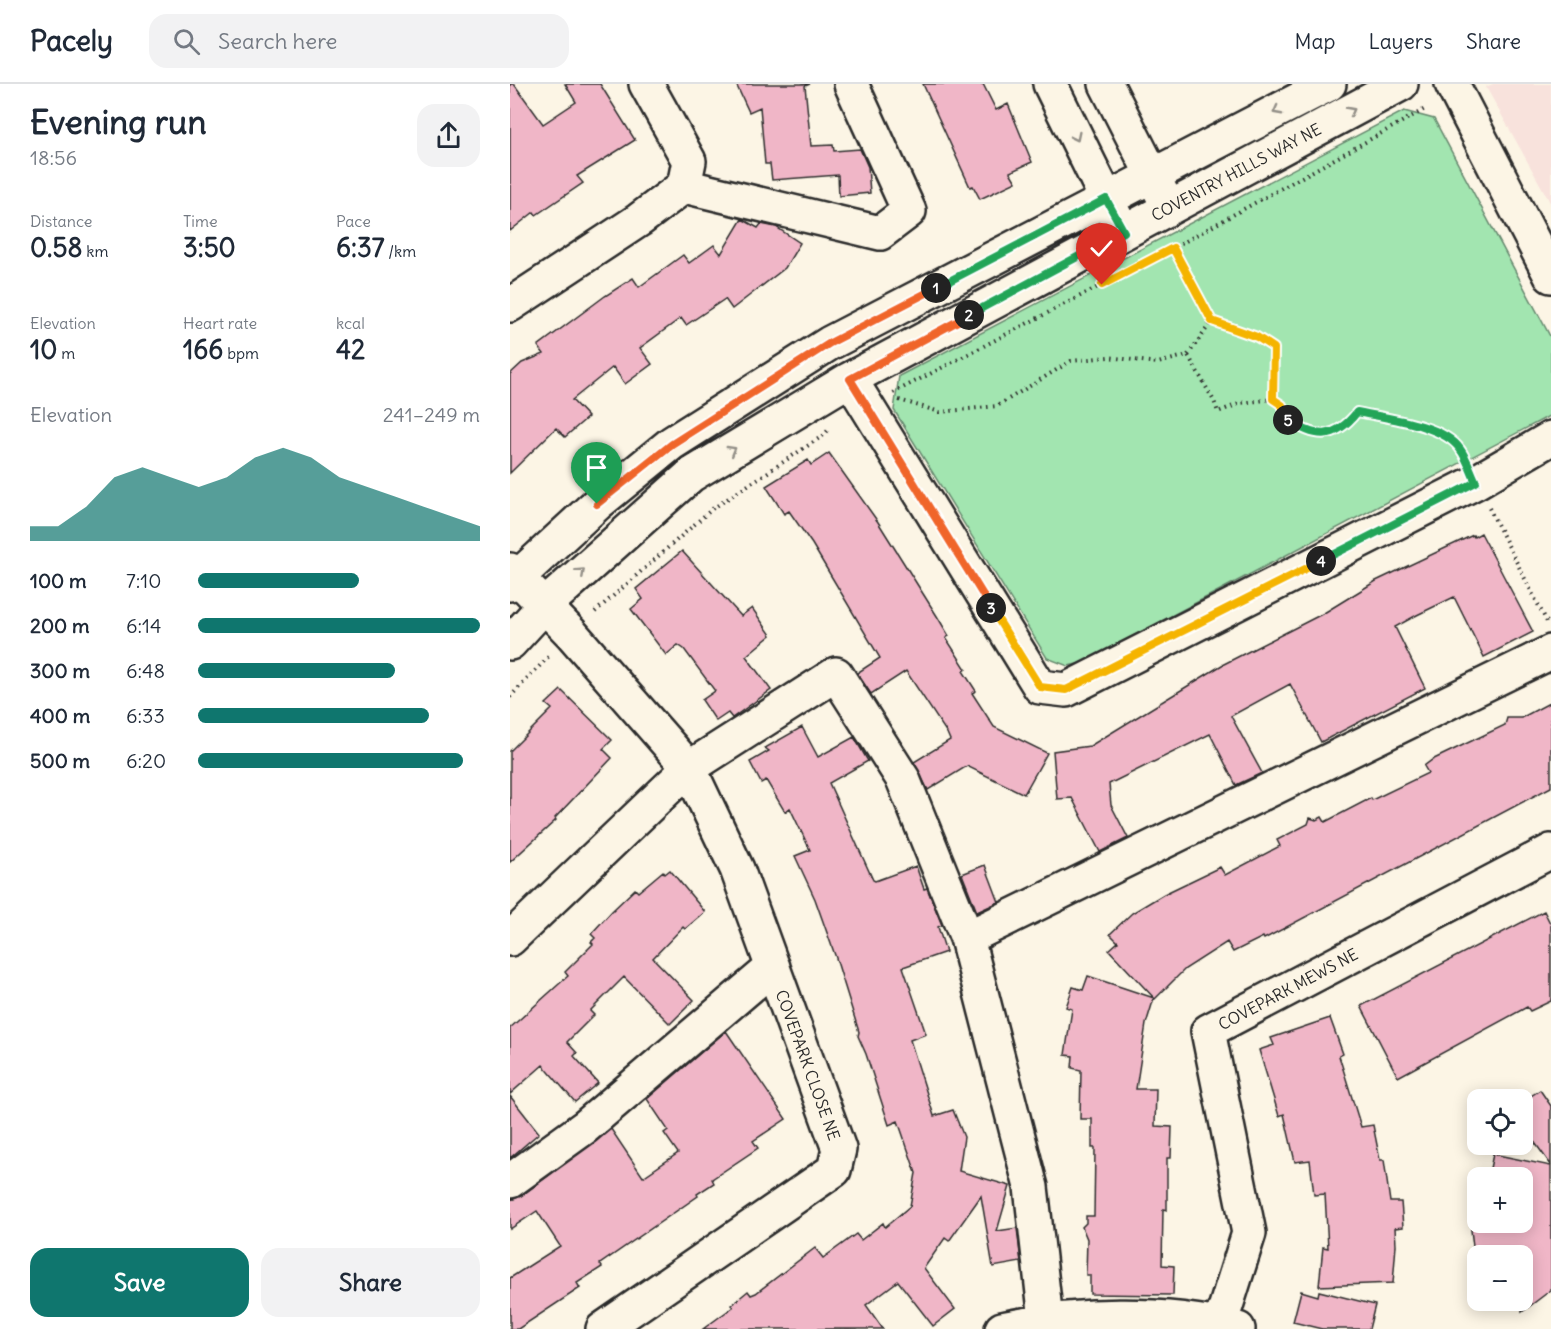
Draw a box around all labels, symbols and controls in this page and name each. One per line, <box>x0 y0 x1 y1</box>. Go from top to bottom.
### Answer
search box <box>149 14 569 68</box>
text: Pacely <box>30 23 113 59</box>
icon: search <box>170 25 203 58</box>
text: Search here <box>218 27 337 55</box>
text: Map <box>1295 28 1335 55</box>
text: Layers <box>1368 28 1433 55</box>
text: Share <box>1466 28 1521 55</box>
text: Evening run <box>30 101 206 143</box>
button: share <box>417 104 480 167</box>
one-way arrow <box>1273 104 1283 115</box>
one-way arrow <box>1345 107 1355 118</box>
street label: COVENTRY HILLS WAY NE <box>1148 119 1324 225</box>
one-way arrow <box>1068 130 1080 141</box>
text: 18:56 <box>30 145 77 170</box>
text: Distance <box>30 211 92 231</box>
text: Time <box>183 211 218 231</box>
text: Pace <box>336 211 371 231</box>
pin <box>1076 223 1127 285</box>
text: 0.58 <box>30 231 82 264</box>
text: 3:50 <box>183 231 236 264</box>
text: 6:37 <box>336 231 384 264</box>
icon: check <box>1085 232 1118 265</box>
text: km <box>82 241 108 261</box>
text: /km <box>384 241 416 261</box>
pin: 1 <box>921 273 951 303</box>
text: 1 <box>933 278 939 298</box>
pin: 2 <box>954 300 984 330</box>
text: 2 <box>965 305 973 325</box>
text: Elevation <box>30 313 96 333</box>
text: Heart rate <box>183 313 257 333</box>
text: kcal <box>336 313 365 333</box>
text: 10 <box>30 333 57 366</box>
text: 166 <box>183 333 223 366</box>
text: 42 <box>336 333 365 366</box>
text: m <box>57 343 75 363</box>
text: bpm <box>223 343 259 363</box>
text: Elevation <box>30 402 112 427</box>
text: 241–249 m <box>383 402 480 427</box>
pin: 5 <box>1273 405 1303 435</box>
text: 5 <box>1283 410 1293 430</box>
pin <box>571 442 622 504</box>
one-way arrow <box>726 446 736 457</box>
icon: arrive <box>580 451 613 484</box>
pin: 4 <box>1306 546 1336 576</box>
text: 4 <box>1316 551 1326 571</box>
text: 100 m <box>30 568 87 593</box>
text: 7:10 <box>126 568 161 593</box>
one-way arrow <box>575 568 585 579</box>
pin: 3 <box>976 593 1006 623</box>
text: 3 <box>986 598 996 618</box>
text: 200 m <box>30 613 90 638</box>
text: 6:14 <box>126 613 162 638</box>
text: 300 m <box>30 658 90 683</box>
text: 6:48 <box>126 658 165 683</box>
text: 400 m <box>30 703 90 728</box>
text: 6:33 <box>126 703 165 728</box>
text: 500 m <box>30 748 90 773</box>
text: 6:20 <box>126 748 166 773</box>
street label: COVEPARK MEWS NE <box>1215 944 1361 1034</box>
street label: COVEPARK CLOSE NE <box>771 987 845 1143</box>
map controls <box>1467 1089 1533 1311</box>
button: locate <box>1467 1089 1533 1155</box>
button: + <box>1467 1167 1533 1233</box>
button: − <box>1467 1245 1533 1311</box>
button: Save <box>30 1248 249 1317</box>
button: Share <box>261 1248 480 1317</box>

